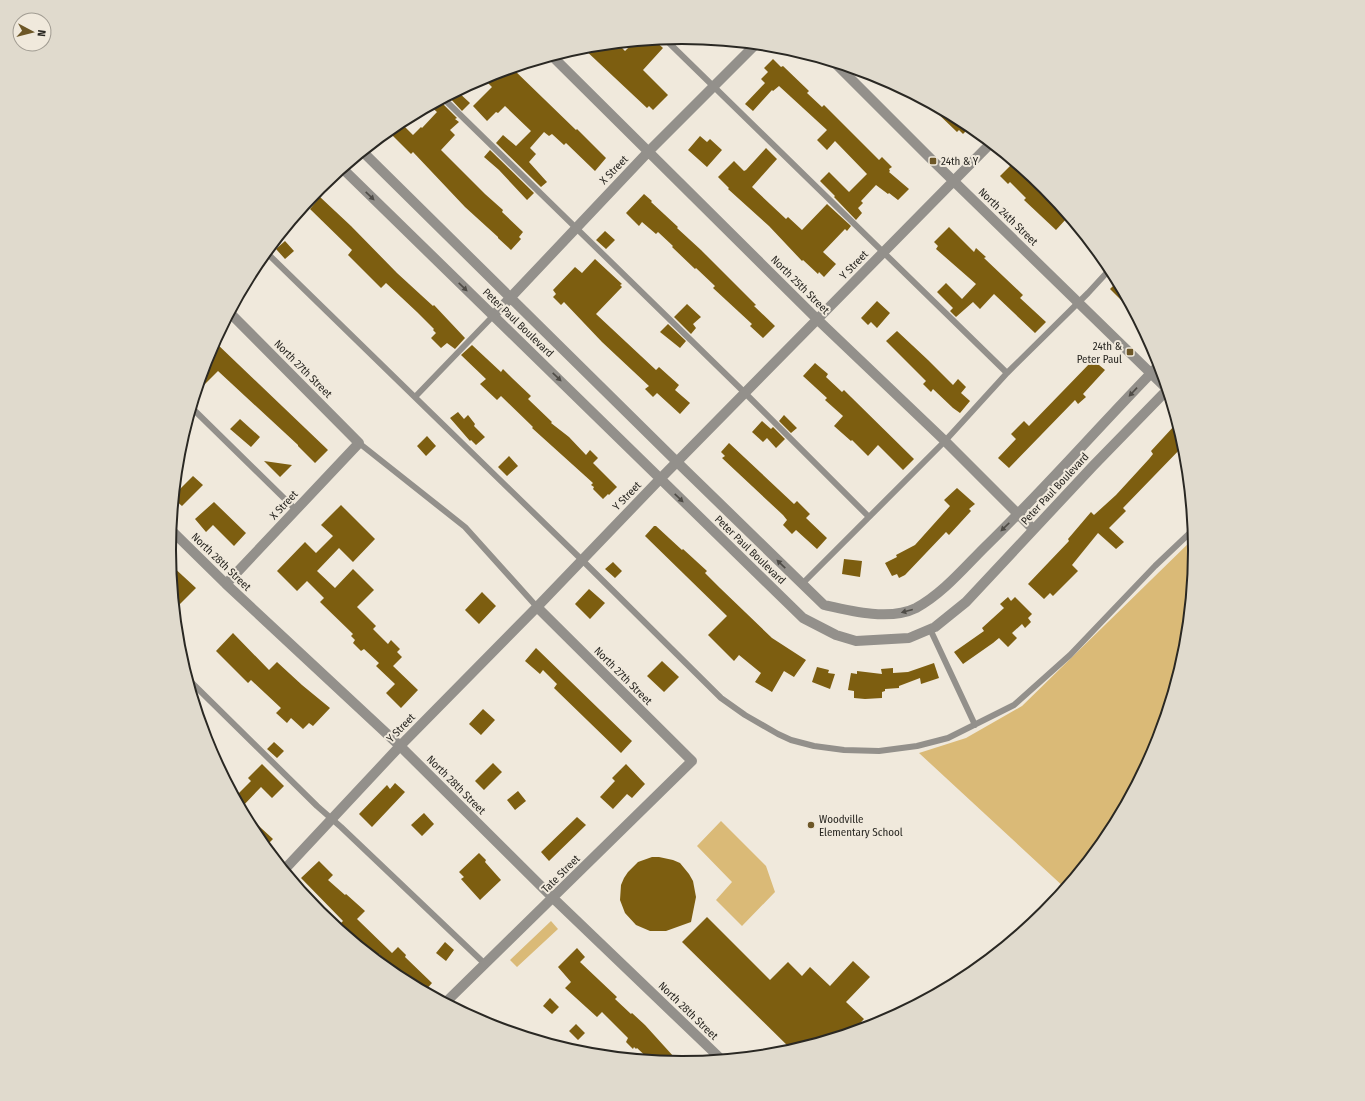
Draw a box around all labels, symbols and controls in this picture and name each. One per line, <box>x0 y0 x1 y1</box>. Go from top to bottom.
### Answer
north arrow <box>12 12 52 52</box>
text: N <box>35 29 48 37</box>
street label: X Street <box>597 153 631 187</box>
place label: 24th & Y <box>941 155 979 168</box>
marker: 24th & Y <box>928 156 938 166</box>
street label: North 24th Street <box>976 185 1041 249</box>
one-way arrow <box>365 191 375 201</box>
street label: Y Street <box>837 248 871 282</box>
street label: North 25th Street <box>768 253 832 317</box>
one-way arrow <box>458 282 468 292</box>
street label: Peter Paul Boulevard <box>480 286 556 360</box>
street label: North 27th Street <box>271 337 335 401</box>
place label: 24th & Peter Paul <box>1077 340 1122 366</box>
marker: 24th & Peter Paul <box>1125 347 1135 357</box>
one-way arrow <box>552 372 562 382</box>
one-way arrow <box>1128 387 1138 397</box>
street label: Peter Paul Boulevard <box>1018 450 1092 528</box>
street label: Y Street <box>610 479 644 513</box>
street label: X Street <box>267 487 301 522</box>
one-way arrow <box>674 493 684 502</box>
street label: Peter Paul Boulevard <box>712 513 788 587</box>
one-way arrow <box>1000 522 1010 532</box>
street label: North 28th Street <box>189 530 254 594</box>
one-way arrow <box>776 559 787 568</box>
one-way arrow <box>901 608 913 614</box>
street label: North 27th Street <box>591 644 655 708</box>
street label: Y Street <box>384 711 418 745</box>
street label: North 28th Street <box>424 753 488 817</box>
place label: Woodville Elementary School <box>819 813 903 839</box>
marker: Woodville Elementary School <box>806 820 816 830</box>
street label: Tate Street <box>539 852 583 896</box>
street label: North 28th Street <box>656 979 721 1043</box>

